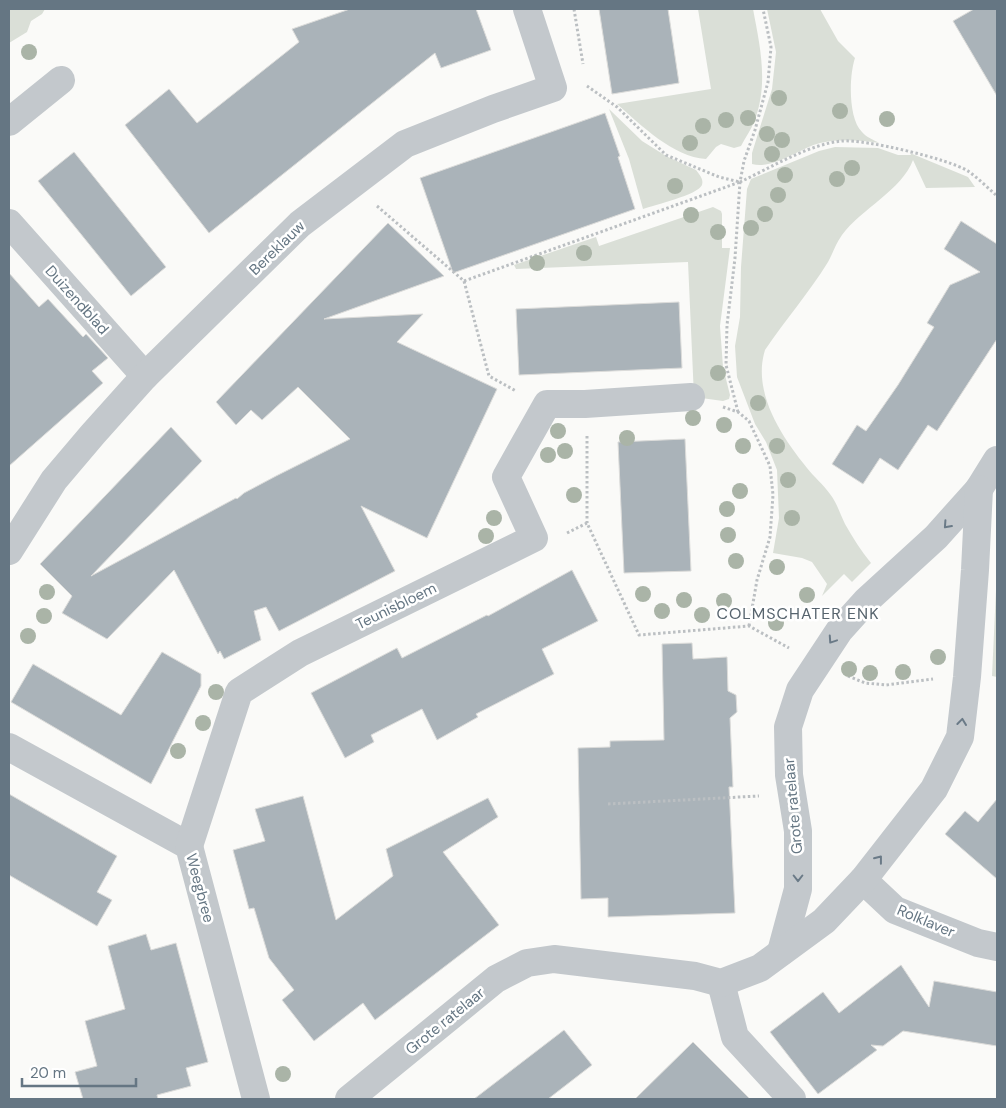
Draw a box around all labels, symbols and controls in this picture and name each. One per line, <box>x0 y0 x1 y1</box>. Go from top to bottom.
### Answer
street label: Bereklauw <box>245 216 310 280</box>
street label: Duizendblad <box>41 261 113 339</box>
one-way arrow <box>943 520 952 529</box>
street label: Teunisbloem <box>352 578 440 634</box>
district label: COLMSCHATER ENK <box>717 603 879 624</box>
one-way arrow <box>829 635 838 644</box>
one-way arrow <box>956 718 967 726</box>
street label: Grote ratelaar <box>779 757 807 855</box>
street label: Weegbree <box>181 851 219 925</box>
one-way arrow <box>874 856 882 865</box>
one-way arrow <box>793 874 803 882</box>
street label: Rolklaver <box>894 900 958 942</box>
street label: Grote ratelaar <box>401 983 489 1059</box>
scale bar <box>22 1056 136 1088</box>
text: 20 m <box>30 1063 66 1083</box>

